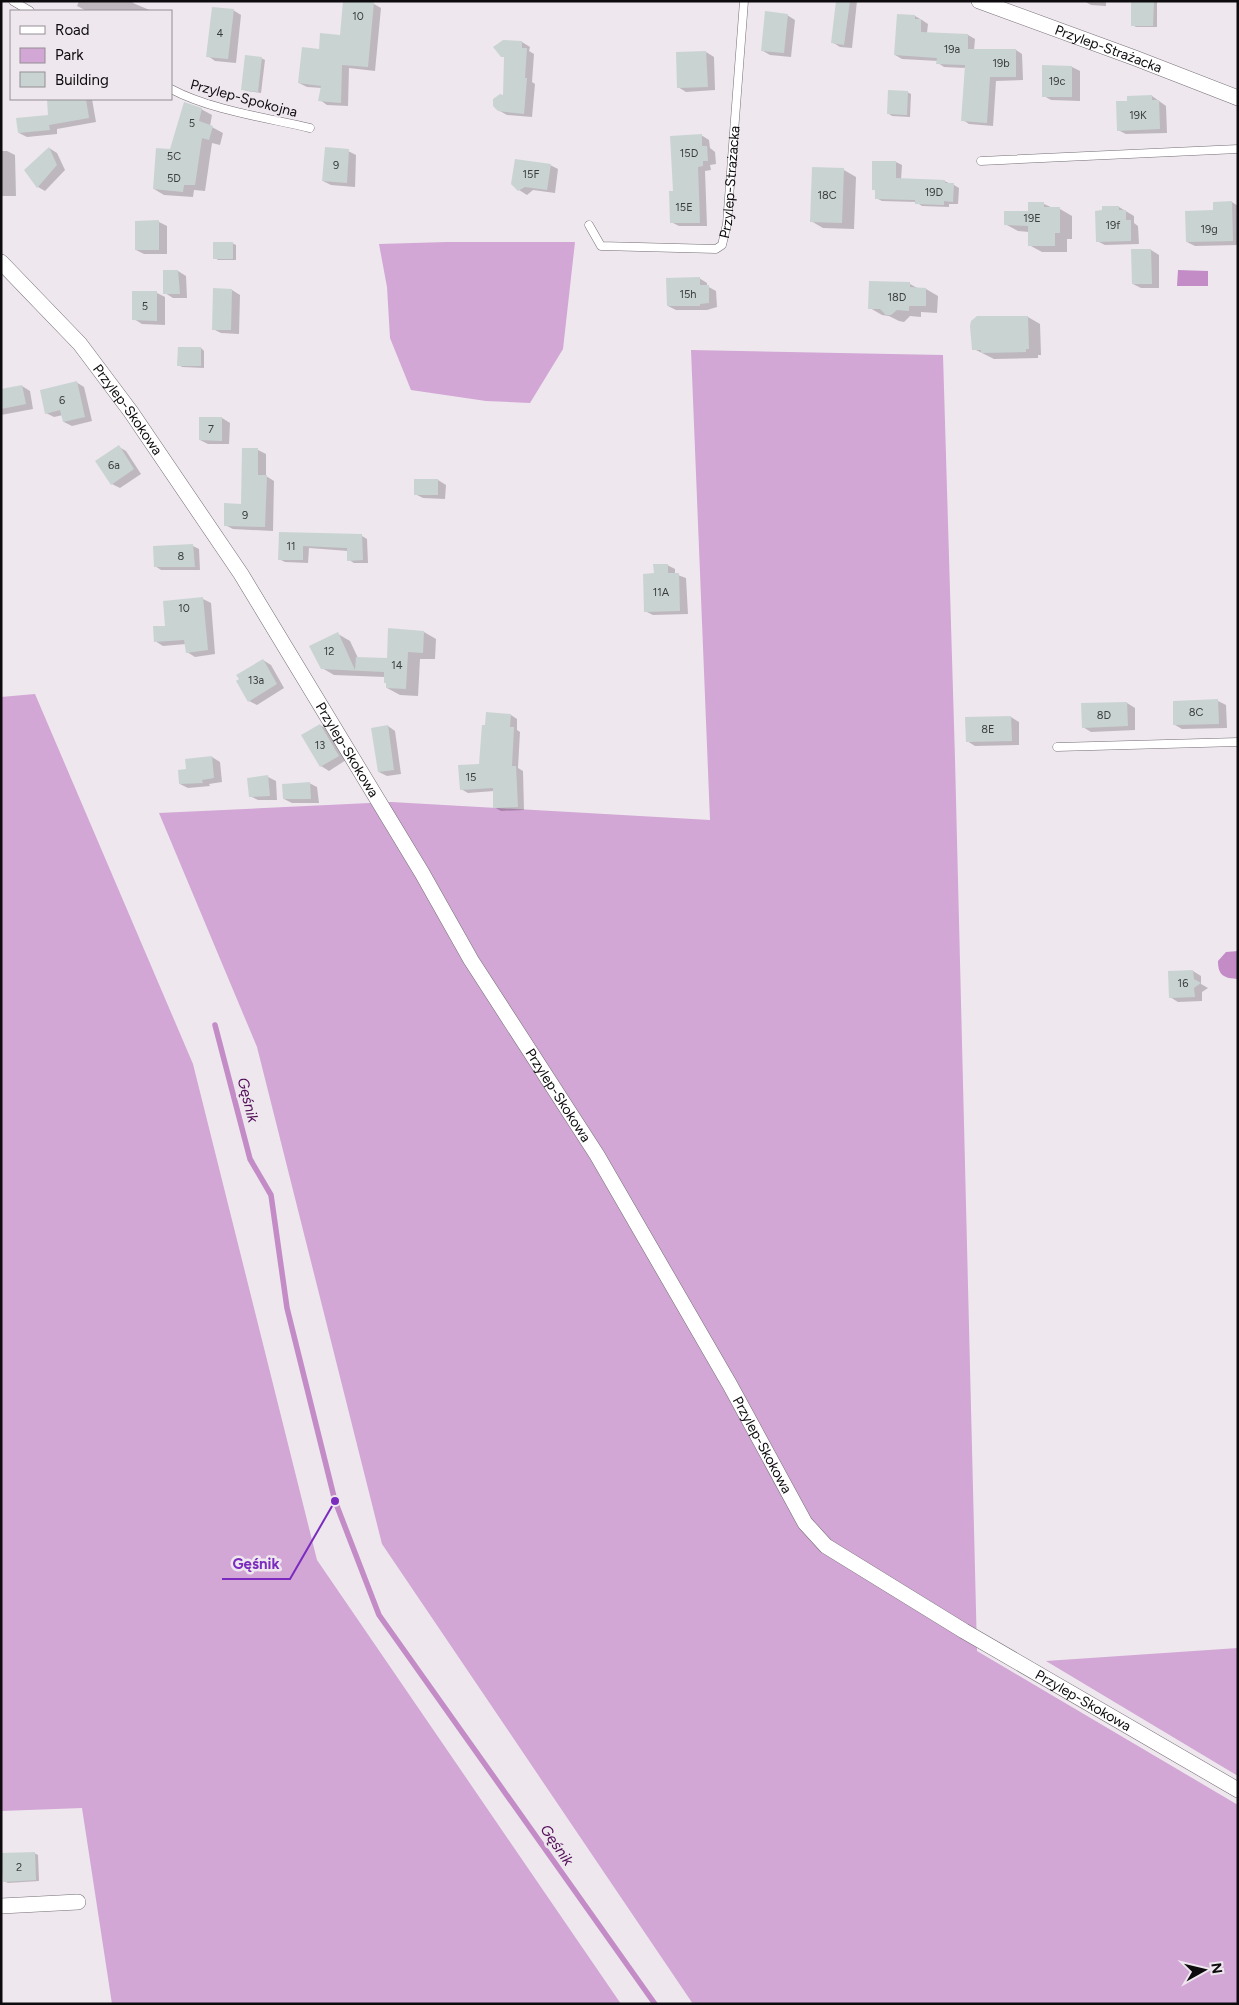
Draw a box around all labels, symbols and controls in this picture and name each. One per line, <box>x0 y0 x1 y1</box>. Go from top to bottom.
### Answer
legend <box>10 10 172 100</box>
house number: 10 <box>352 10 364 23</box>
text: Road <box>55 21 90 39</box>
street label: Przylep-Strażacka <box>1052 21 1164 77</box>
house number: 4 <box>217 27 224 40</box>
house number: 19a <box>944 43 960 56</box>
text: Park <box>55 46 84 64</box>
house number: 19b <box>992 57 1010 70</box>
text: Building <box>55 71 109 89</box>
house number: 19c <box>1049 75 1065 88</box>
street label: Przylep-Spokojna <box>188 76 299 121</box>
house number: 19K <box>1129 109 1147 122</box>
house number: 5 <box>189 117 195 130</box>
street label: Przylep-Strażacka <box>716 125 743 240</box>
house number: 15D <box>680 147 699 160</box>
house number: 5C <box>167 150 181 163</box>
house number: 9 <box>333 159 339 172</box>
house number: 15F <box>523 168 539 181</box>
house number: 5D <box>167 172 181 185</box>
house number: 19D <box>925 186 944 199</box>
house number: 18C <box>817 189 837 202</box>
house number: 15E <box>675 201 693 214</box>
house number: 19E <box>1023 212 1041 225</box>
house number: 19f <box>1106 219 1121 232</box>
house number: 19g <box>1200 223 1218 236</box>
house number: 15h <box>679 288 697 301</box>
house number: 18D <box>888 291 907 304</box>
house number: 5 <box>142 300 148 313</box>
street label: Przylep-Skokowa <box>89 361 166 458</box>
house number: 6 <box>59 394 65 407</box>
house number: 7 <box>208 423 214 436</box>
house number: 6a <box>108 459 120 472</box>
house number: 9 <box>242 509 248 522</box>
house number: 11 <box>286 540 296 553</box>
house number: 8 <box>178 550 185 563</box>
house number: 11A <box>653 586 670 599</box>
house number: 10 <box>178 602 190 615</box>
house number: 12 <box>324 645 334 658</box>
house number: 14 <box>391 659 403 672</box>
house number: 13a <box>248 674 264 687</box>
street label: Przylep-Skokowa <box>312 699 382 800</box>
house number: 8C <box>1189 706 1203 719</box>
house number: 8D <box>1097 709 1112 722</box>
house number: 8E <box>981 723 995 736</box>
house number: 13 <box>315 739 325 752</box>
house number: 15 <box>466 771 476 784</box>
house number: 16 <box>1178 977 1188 990</box>
street label: Przylep-Skokowa <box>522 1046 594 1145</box>
water label: Gęśnik <box>234 1076 262 1125</box>
street label: Przylep-Skokowa <box>729 1394 795 1497</box>
callout: Gęśnik <box>222 1549 290 1579</box>
text: Gęśnik <box>232 1555 280 1573</box>
street label: Przylep-Skokowa <box>1032 1666 1134 1735</box>
water label: Gęśnik <box>536 1821 578 1870</box>
house number: 2 <box>16 1861 22 1874</box>
north arrow <box>1179 1945 1229 1995</box>
text: N <box>1207 1962 1226 1975</box>

